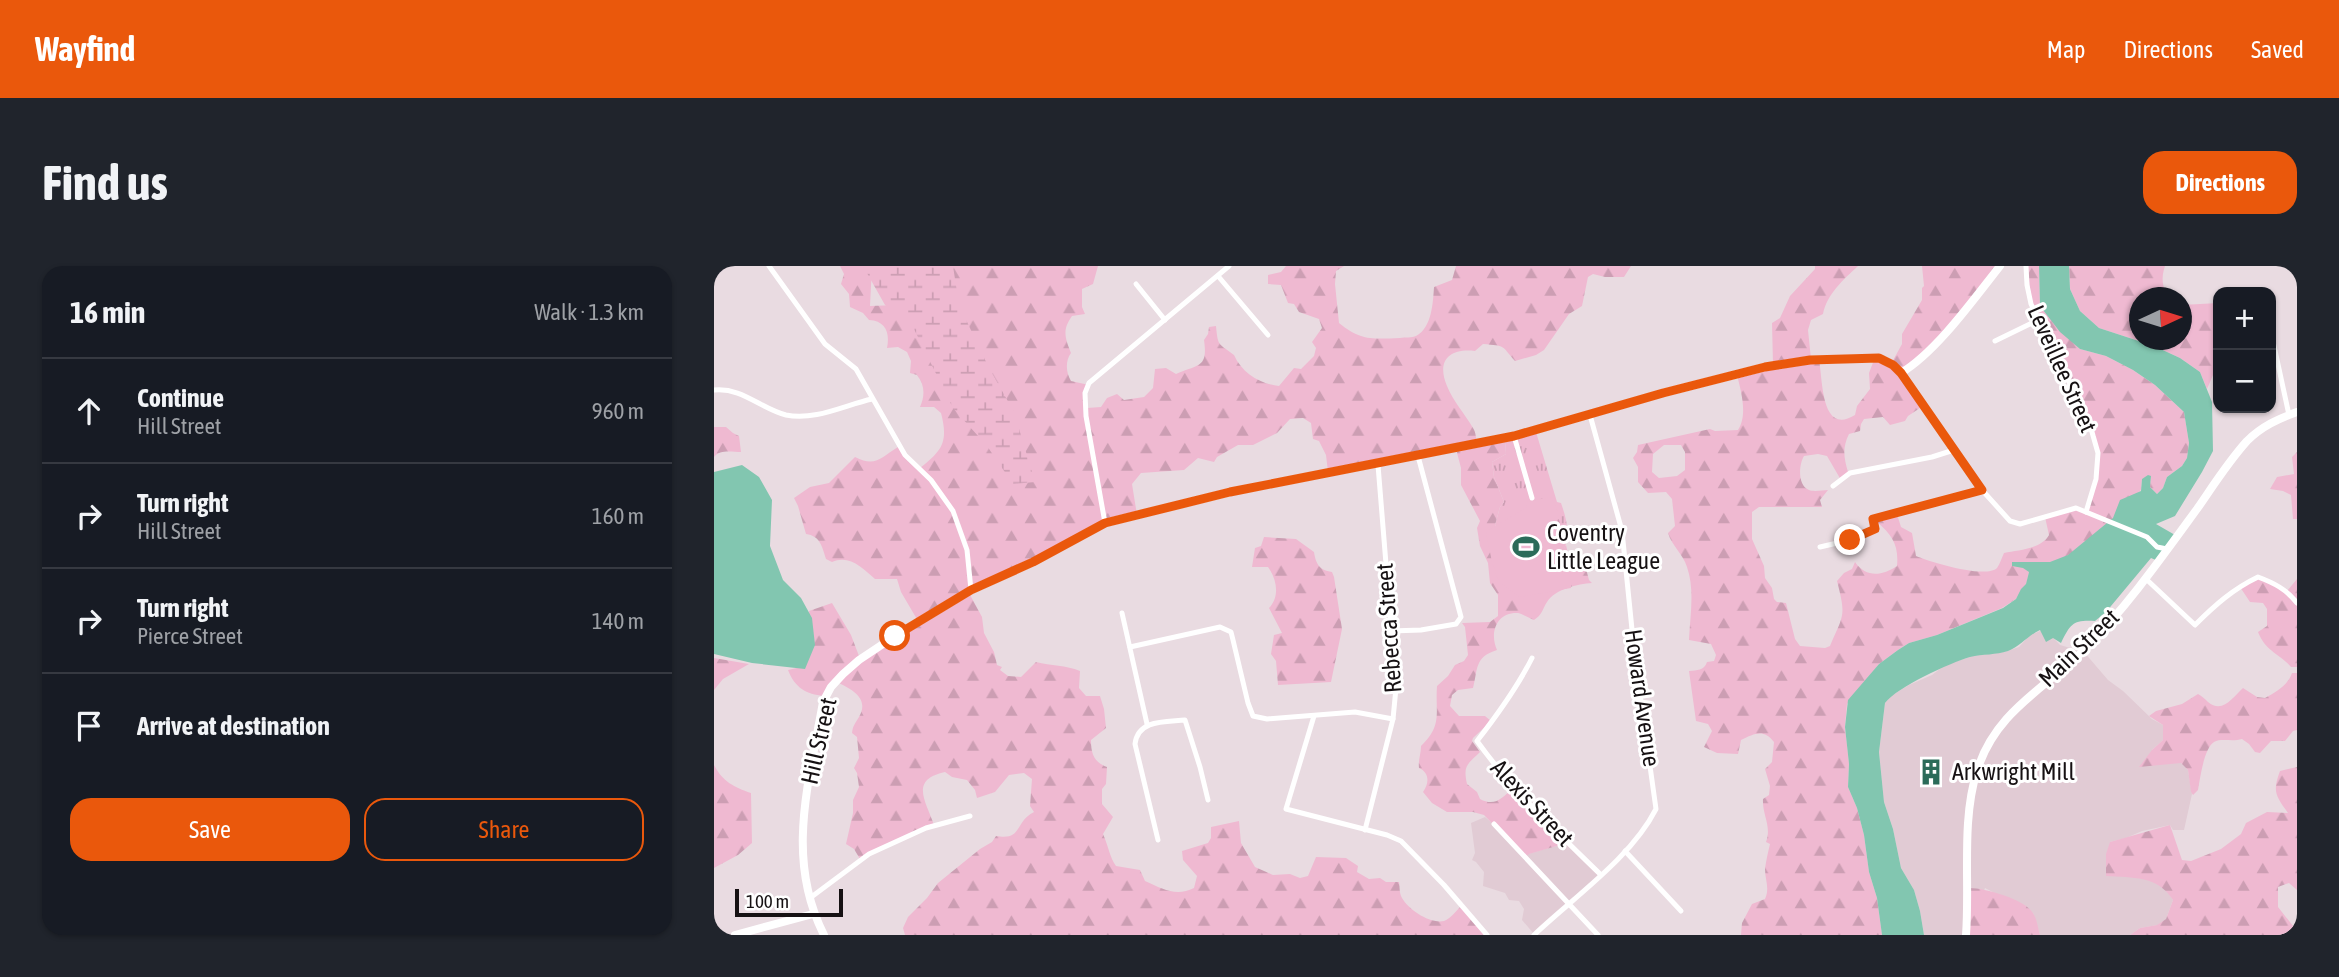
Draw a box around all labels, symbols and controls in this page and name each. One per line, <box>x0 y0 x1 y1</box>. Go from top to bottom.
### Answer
text: Wayfind <box>35 30 135 68</box>
text: Map <box>2047 36 2085 63</box>
text: Directions <box>2123 36 2213 63</box>
text: Saved <box>2251 36 2304 63</box>
button: Directions <box>2143 151 2297 214</box>
text: Find us <box>42 154 168 210</box>
north arrow <box>2129 287 2192 350</box>
map controls <box>2213 287 2276 413</box>
button: + <box>2213 287 2276 350</box>
text: 16 min <box>70 295 145 329</box>
text: Walk · 1.3 km <box>534 299 644 325</box>
street label: Leveillee Street <box>2022 301 2103 437</box>
button: − <box>2213 350 2276 413</box>
text: Continue <box>137 383 224 413</box>
icon: ahead <box>70 392 108 430</box>
text: 960 m <box>592 398 644 424</box>
text: Hill Street <box>137 413 221 439</box>
text: Turn right <box>137 488 228 518</box>
icon: right <box>70 497 108 535</box>
text: 160 m <box>592 503 644 529</box>
text: Hill Street <box>137 518 221 544</box>
place label: Coventry Little League <box>1547 519 1660 574</box>
route end <box>1834 524 1865 555</box>
sports icon: Coventry Little League <box>1511 532 1541 562</box>
street label: Rebecca Street <box>1370 562 1406 694</box>
text: Turn right <box>137 593 228 623</box>
icon: right <box>70 602 108 640</box>
street label: Main Street <box>2033 603 2124 692</box>
text: 140 m <box>592 608 644 634</box>
route start <box>879 620 910 651</box>
text: Pierce Street <box>137 623 243 649</box>
street label: Howard Avenue <box>1619 628 1665 768</box>
street label: Hill Street <box>795 695 842 787</box>
icon: arrive <box>70 707 108 745</box>
text: Arrive at destination <box>137 711 330 741</box>
street label: Alexis Street <box>1486 754 1579 851</box>
building icon: Arkwright Mill <box>1916 757 1946 787</box>
place label: Arkwright Mill <box>1952 758 2075 785</box>
button: Save <box>70 798 350 861</box>
button: Share <box>364 798 644 861</box>
scale bar <box>735 886 844 918</box>
text: 100 m <box>746 890 789 912</box>

